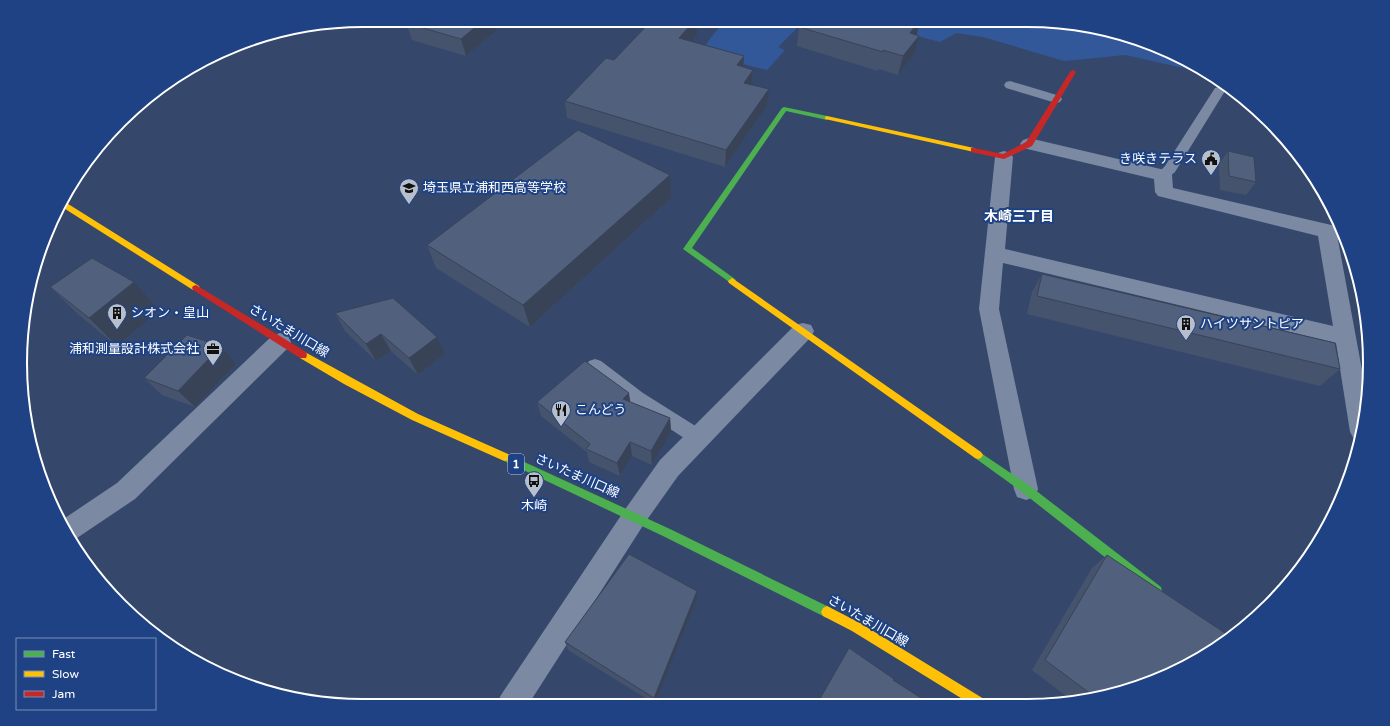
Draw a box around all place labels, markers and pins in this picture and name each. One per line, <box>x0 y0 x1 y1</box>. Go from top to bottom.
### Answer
public building icon: き咲きテラス <box>1200 148 1222 176</box>
place label: き咲きテラス <box>1119 151 1197 167</box>
school or university icon: 埼玉県立浦和西高等学校 <box>398 177 420 205</box>
place label: 埼玉県立浦和西高等学校 <box>423 180 566 196</box>
building icon: シオン・皇山 <box>106 302 128 330</box>
place label: シオン・皇山 <box>131 305 209 321</box>
building icon: ハイツサントピア <box>1175 313 1197 341</box>
place label: ハイツサントピア <box>1200 316 1304 332</box>
office icon: 浦和測量設計株式会社 <box>202 338 224 366</box>
place label: 浦和測量設計株式会社 <box>69 341 199 357</box>
restaurant icon: こんどう <box>550 399 572 427</box>
place label: こんどう <box>575 402 627 418</box>
bus stop icon: 木崎 <box>523 470 545 498</box>
place label: 木崎 <box>521 498 547 514</box>

